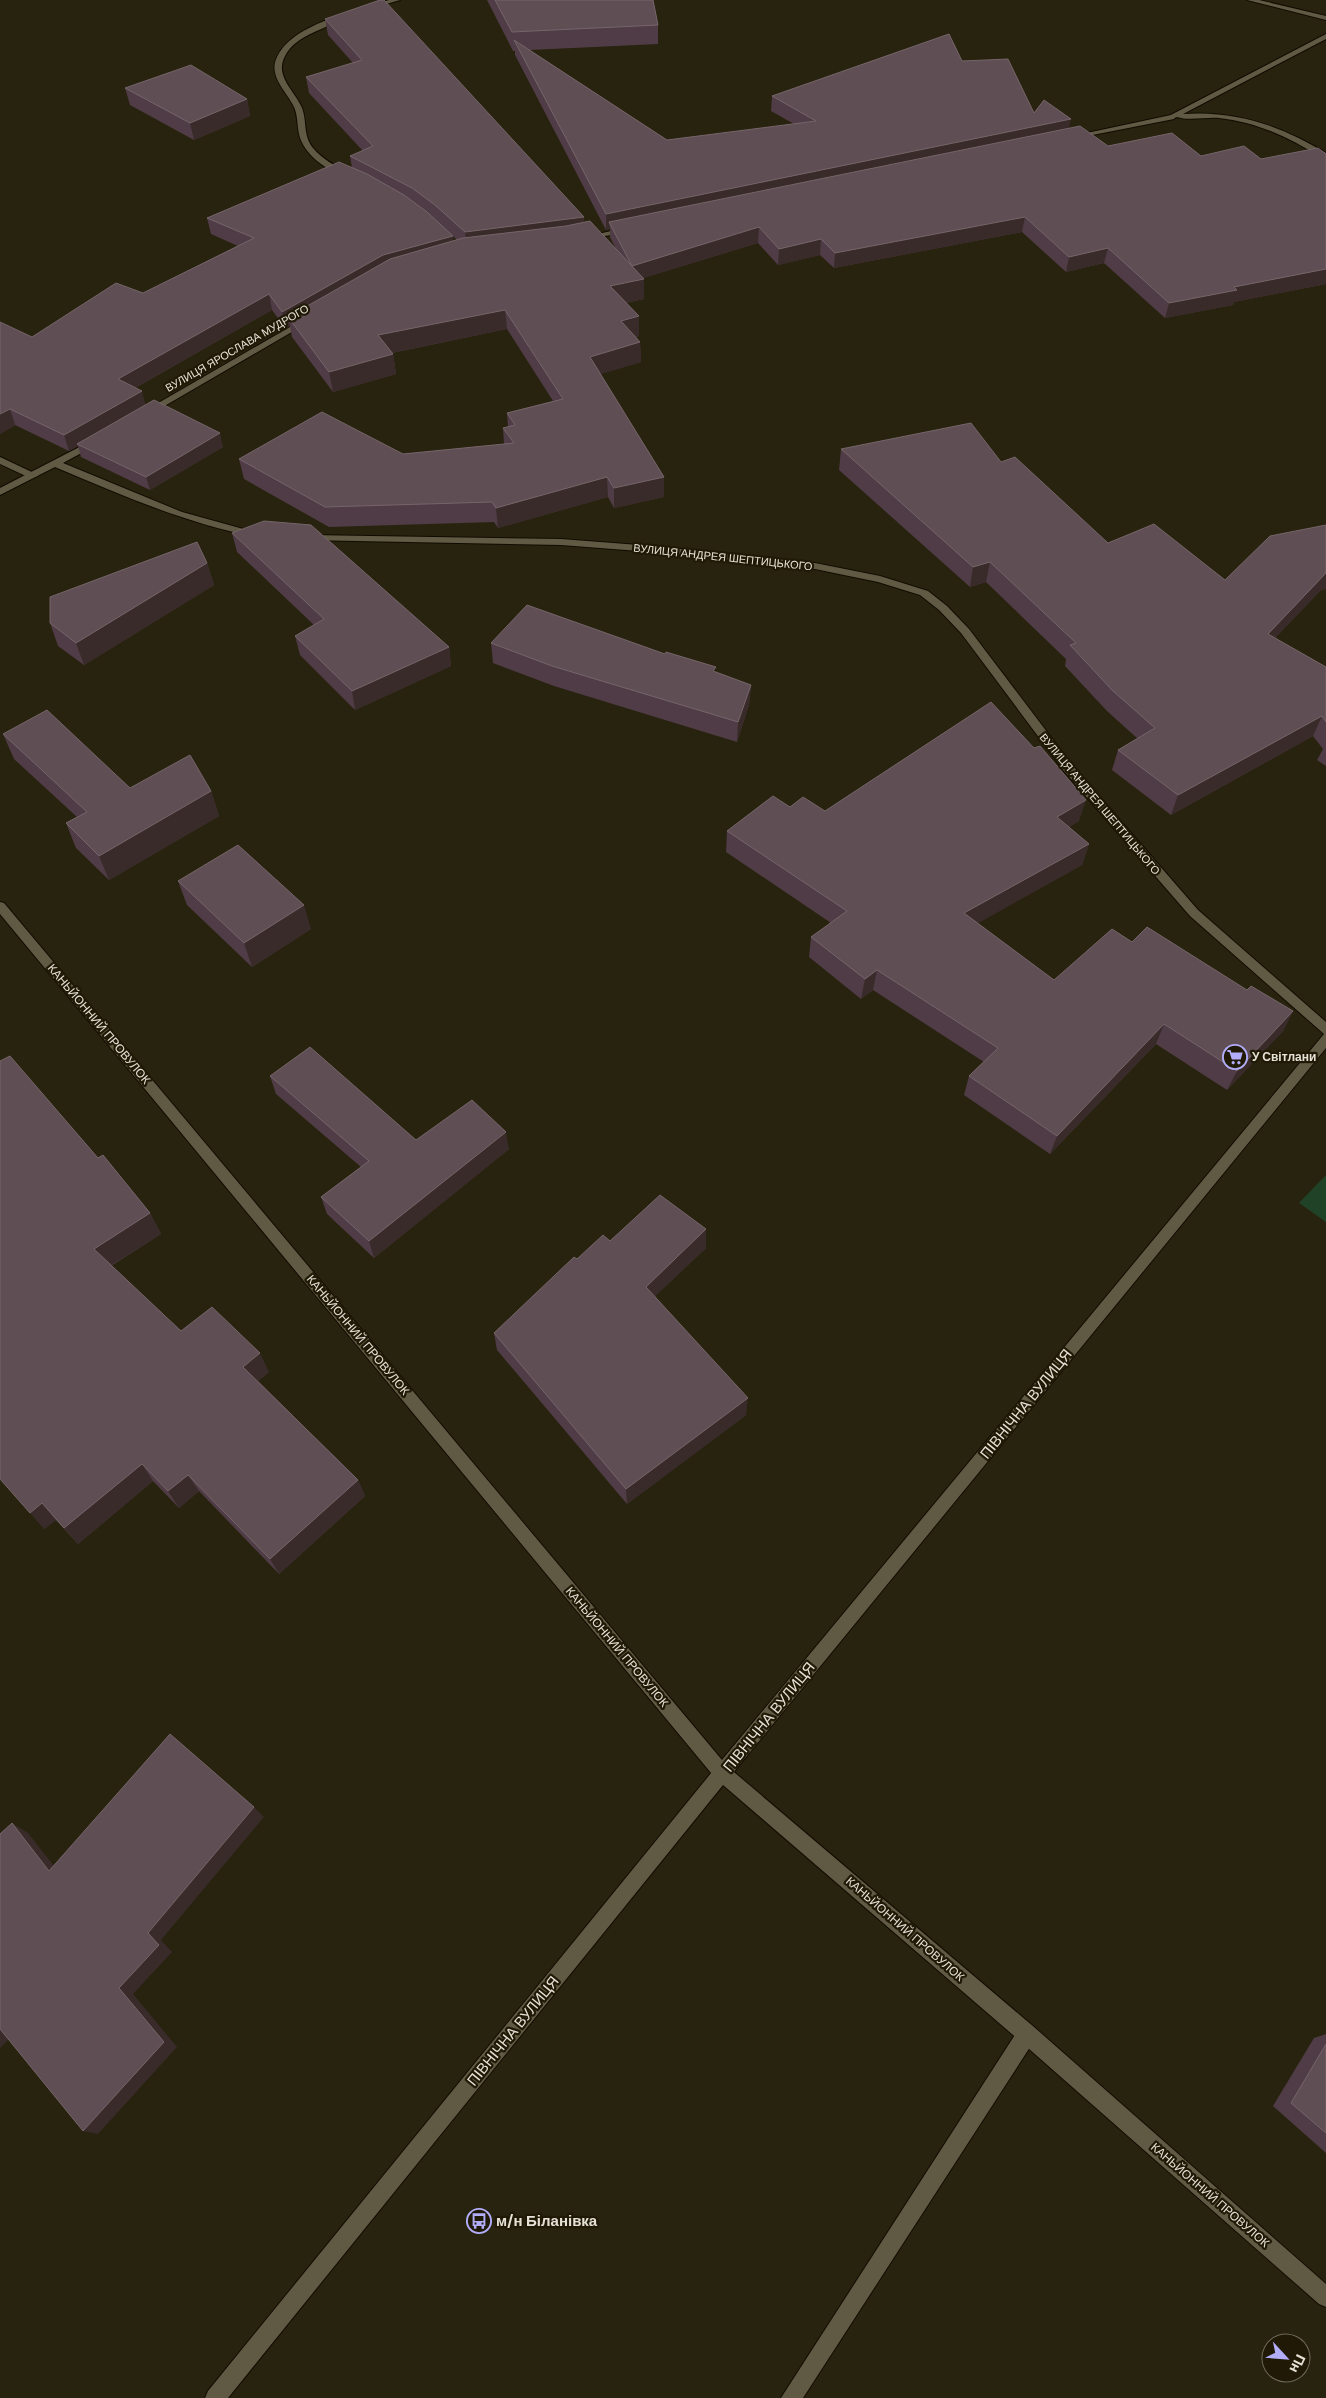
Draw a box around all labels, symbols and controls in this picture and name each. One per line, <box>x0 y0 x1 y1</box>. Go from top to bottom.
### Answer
street label: ВУЛИЦЯ ЯРОСЛАВА МУДРОГО <box>163 301 312 395</box>
street label: ВУЛИЦЯ АНДРЕЯ ШЕПТИЦЬКОГО <box>633 541 814 573</box>
street label: ВУЛИЦЯ АНДРЕЯ ШЕПТИЦЬКОГО <box>1037 731 1164 878</box>
street label: КАНЬЙОННИЙ ПРОВУЛОК <box>44 961 154 1087</box>
supermarket icon: У Світлани <box>1222 1044 1248 1070</box>
place label: У Світлани <box>1252 1049 1316 1065</box>
street label: КАНЬЙОННИЙ ПРОВУЛОК <box>303 1272 413 1398</box>
street label: ПІВНІЧНА ВУЛИЦЯ <box>975 1345 1077 1463</box>
street label: КАНЬЙОННИЙ ПРОВУЛОК <box>562 1584 672 1710</box>
street label: ПІВНІЧНА ВУЛИЦЯ <box>718 1658 820 1776</box>
street label: КАНЬЙОННИЙ ПРОВУЛОК <box>842 1873 968 1985</box>
street label: ПІВНІЧНА ВУЛИЦЯ <box>462 1972 564 2090</box>
street label: КАНЬЙОННИЙ ПРОВУЛОК <box>1147 2139 1273 2251</box>
bus stop icon: м/н Біланівка <box>466 2208 492 2234</box>
place label: м/н Біланівка <box>496 2211 598 2231</box>
north arrow <box>1261 2333 1311 2383</box>
text: Пн <box>1286 2351 1310 2376</box>

